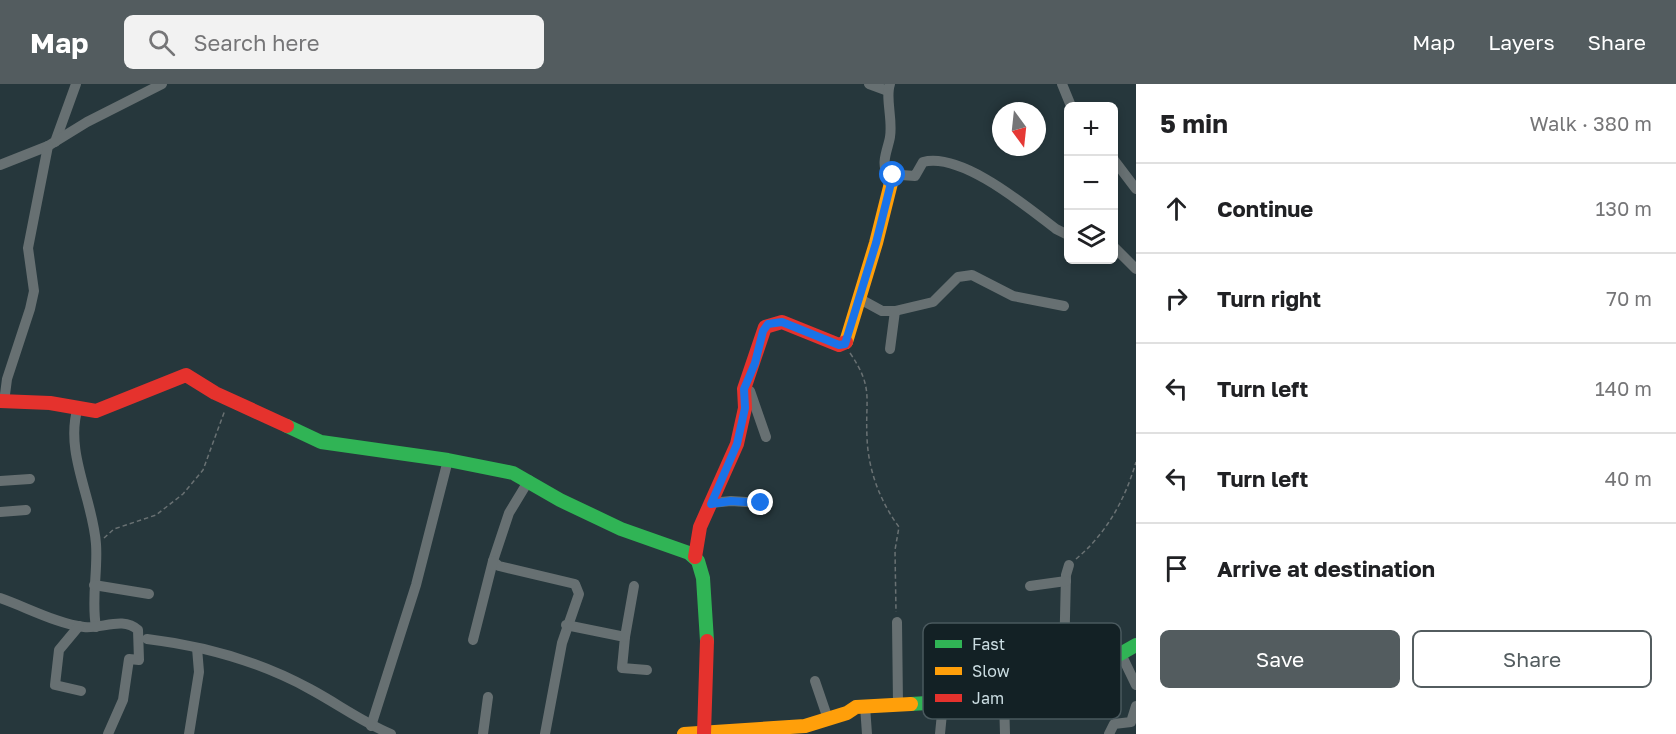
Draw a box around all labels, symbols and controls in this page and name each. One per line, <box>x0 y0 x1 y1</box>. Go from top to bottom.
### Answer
search box <box>124 15 544 69</box>
text: Map <box>30 26 88 59</box>
icon: search <box>145 26 178 59</box>
text: Search here <box>193 29 319 56</box>
text: Map <box>1412 29 1455 55</box>
text: Layers <box>1488 29 1555 55</box>
text: Share <box>1588 29 1646 55</box>
north arrow <box>992 102 1046 156</box>
map controls <box>1064 102 1118 264</box>
button: + <box>1064 102 1118 156</box>
text: 5 min <box>1160 108 1228 139</box>
text: Walk · 380 m <box>1530 111 1652 135</box>
button: − <box>1064 156 1118 210</box>
route start <box>879 161 905 187</box>
icon: ahead <box>1160 192 1193 225</box>
text: Continue <box>1217 195 1313 222</box>
text: 130 m <box>1596 196 1652 220</box>
button: layers <box>1064 210 1118 264</box>
icon: right <box>1160 282 1193 315</box>
text: Turn right <box>1217 285 1321 312</box>
text: 70 m <box>1606 286 1652 310</box>
icon: left <box>1160 372 1193 405</box>
text: Turn left <box>1217 375 1308 402</box>
text: 140 m <box>1595 376 1652 400</box>
icon: left <box>1160 462 1193 495</box>
text: Turn left <box>1217 465 1308 492</box>
text: 40 m <box>1605 466 1652 490</box>
route end <box>747 489 773 515</box>
icon: arrive <box>1160 552 1193 585</box>
text: Arrive at destination <box>1217 555 1435 582</box>
legend <box>923 623 1121 719</box>
button: Save <box>1160 630 1400 688</box>
button: Share <box>1412 630 1652 688</box>
text: Fast <box>972 634 1005 654</box>
text: Slow <box>972 661 1010 681</box>
text: Jam <box>972 688 1004 708</box>

